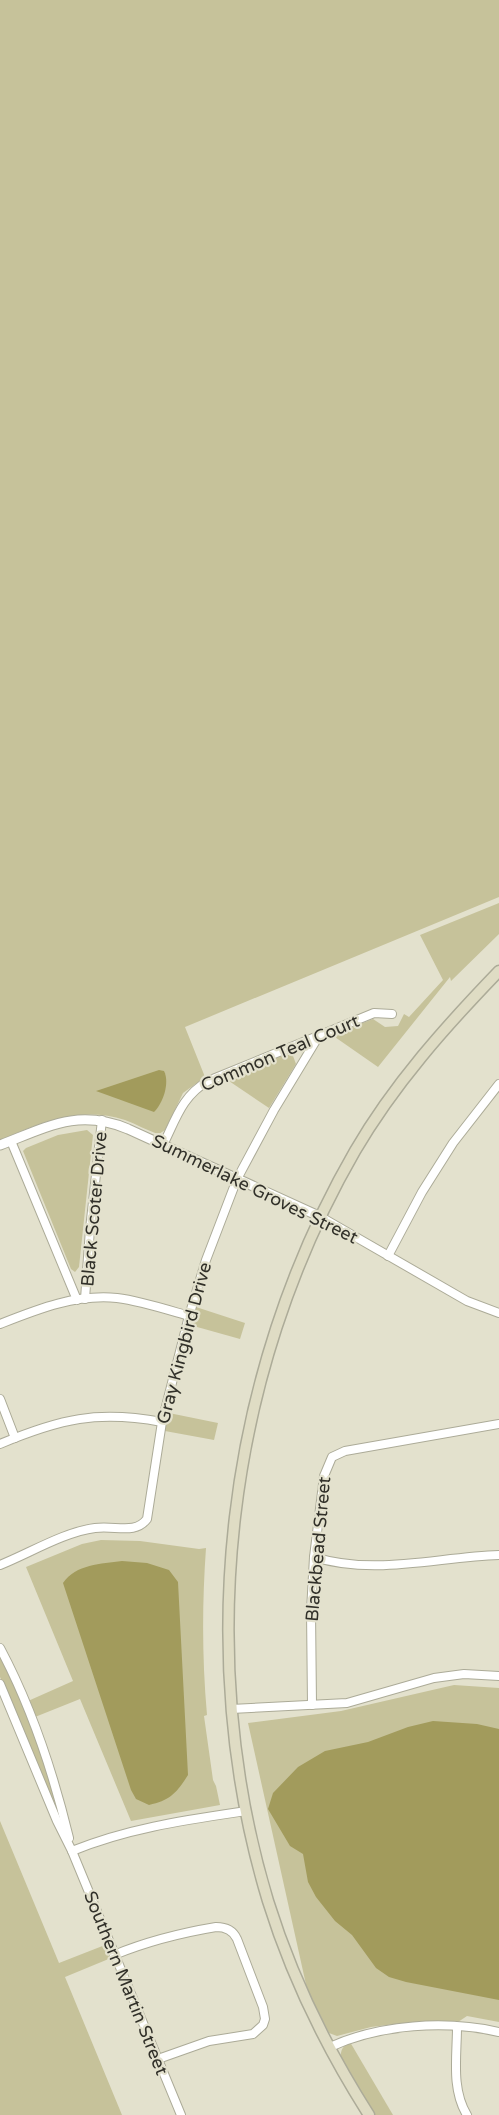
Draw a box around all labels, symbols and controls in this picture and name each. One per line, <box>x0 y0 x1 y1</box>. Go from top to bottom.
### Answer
street label: Common Teal Court <box>197 1010 363 1096</box>
street label: Summerlake Groves Street <box>148 1129 362 1249</box>
street label: Black Scoter Drive <box>76 1131 112 1287</box>
street label: Gray Kingbird Drive <box>152 1260 216 1426</box>
street label: Blackbead Street <box>301 1475 335 1622</box>
street label: Southern Martin Street <box>79 1888 173 2078</box>

